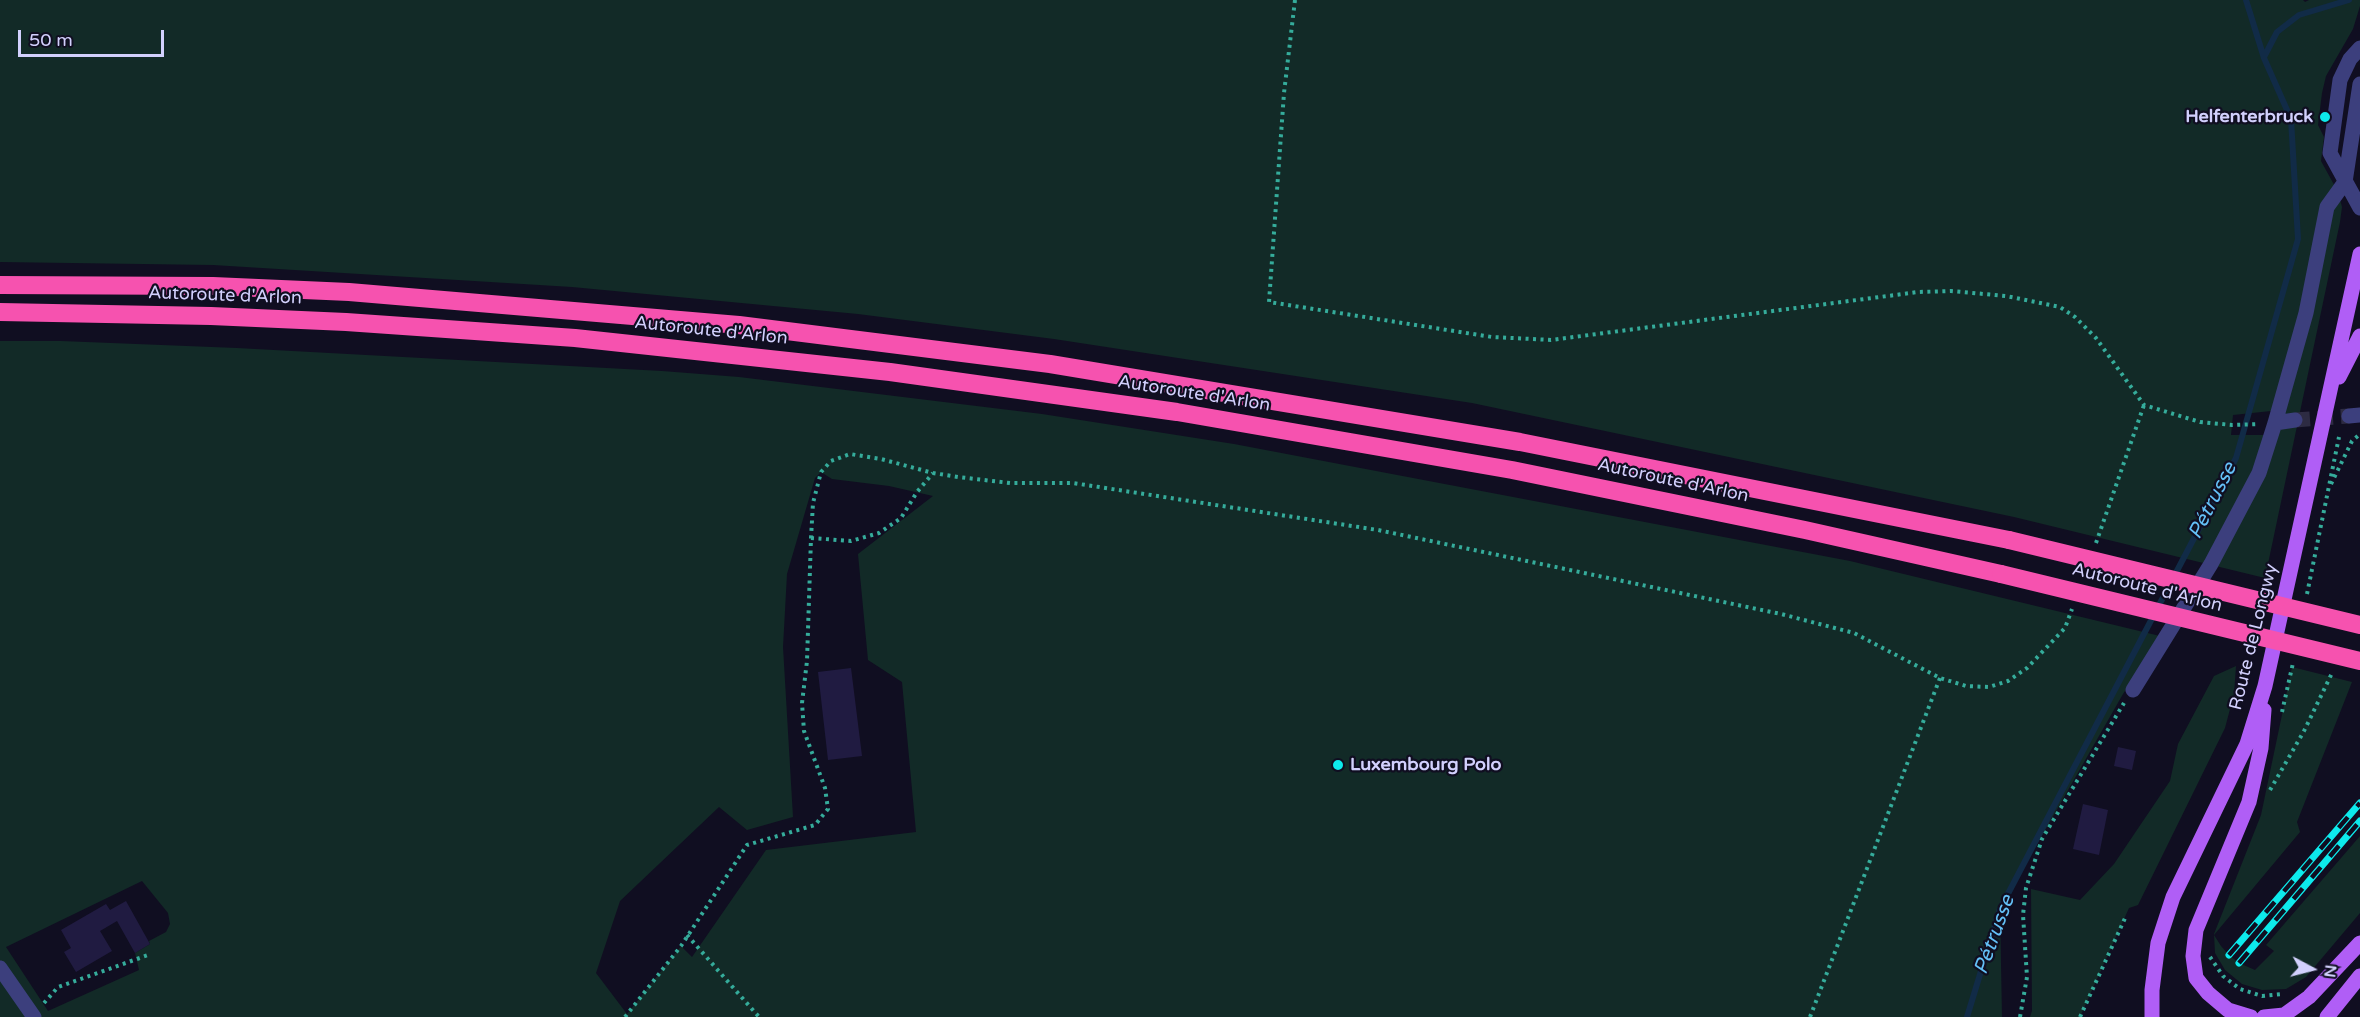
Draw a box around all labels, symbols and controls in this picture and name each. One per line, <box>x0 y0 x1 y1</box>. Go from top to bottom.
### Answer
scale bar <box>21 18 166 56</box>
text: 50 m <box>29 29 73 51</box>
place label: Helfenterbruck <box>2185 106 2313 128</box>
marker: Helfenterbruck <box>2318 110 2332 124</box>
street label: Autoroute d'Arlon <box>148 283 302 309</box>
street label: Autoroute d'Arlon <box>633 312 789 350</box>
street label: Autoroute d'Arlon <box>1116 371 1272 417</box>
street label: Autoroute d'Arlon <box>1595 454 1751 508</box>
water label: Pétrusse <box>2184 459 2242 543</box>
street label: Autoroute d'Arlon <box>2070 559 2224 617</box>
street label: Route de Longwy <box>2225 562 2283 712</box>
place label: Luxembourg Polo <box>1350 754 1501 776</box>
marker: Luxembourg Polo <box>1331 758 1345 772</box>
water label: Pétrusse <box>1970 892 2020 978</box>
north arrow <box>2282 939 2342 999</box>
text: N <box>2319 964 2341 979</box>

